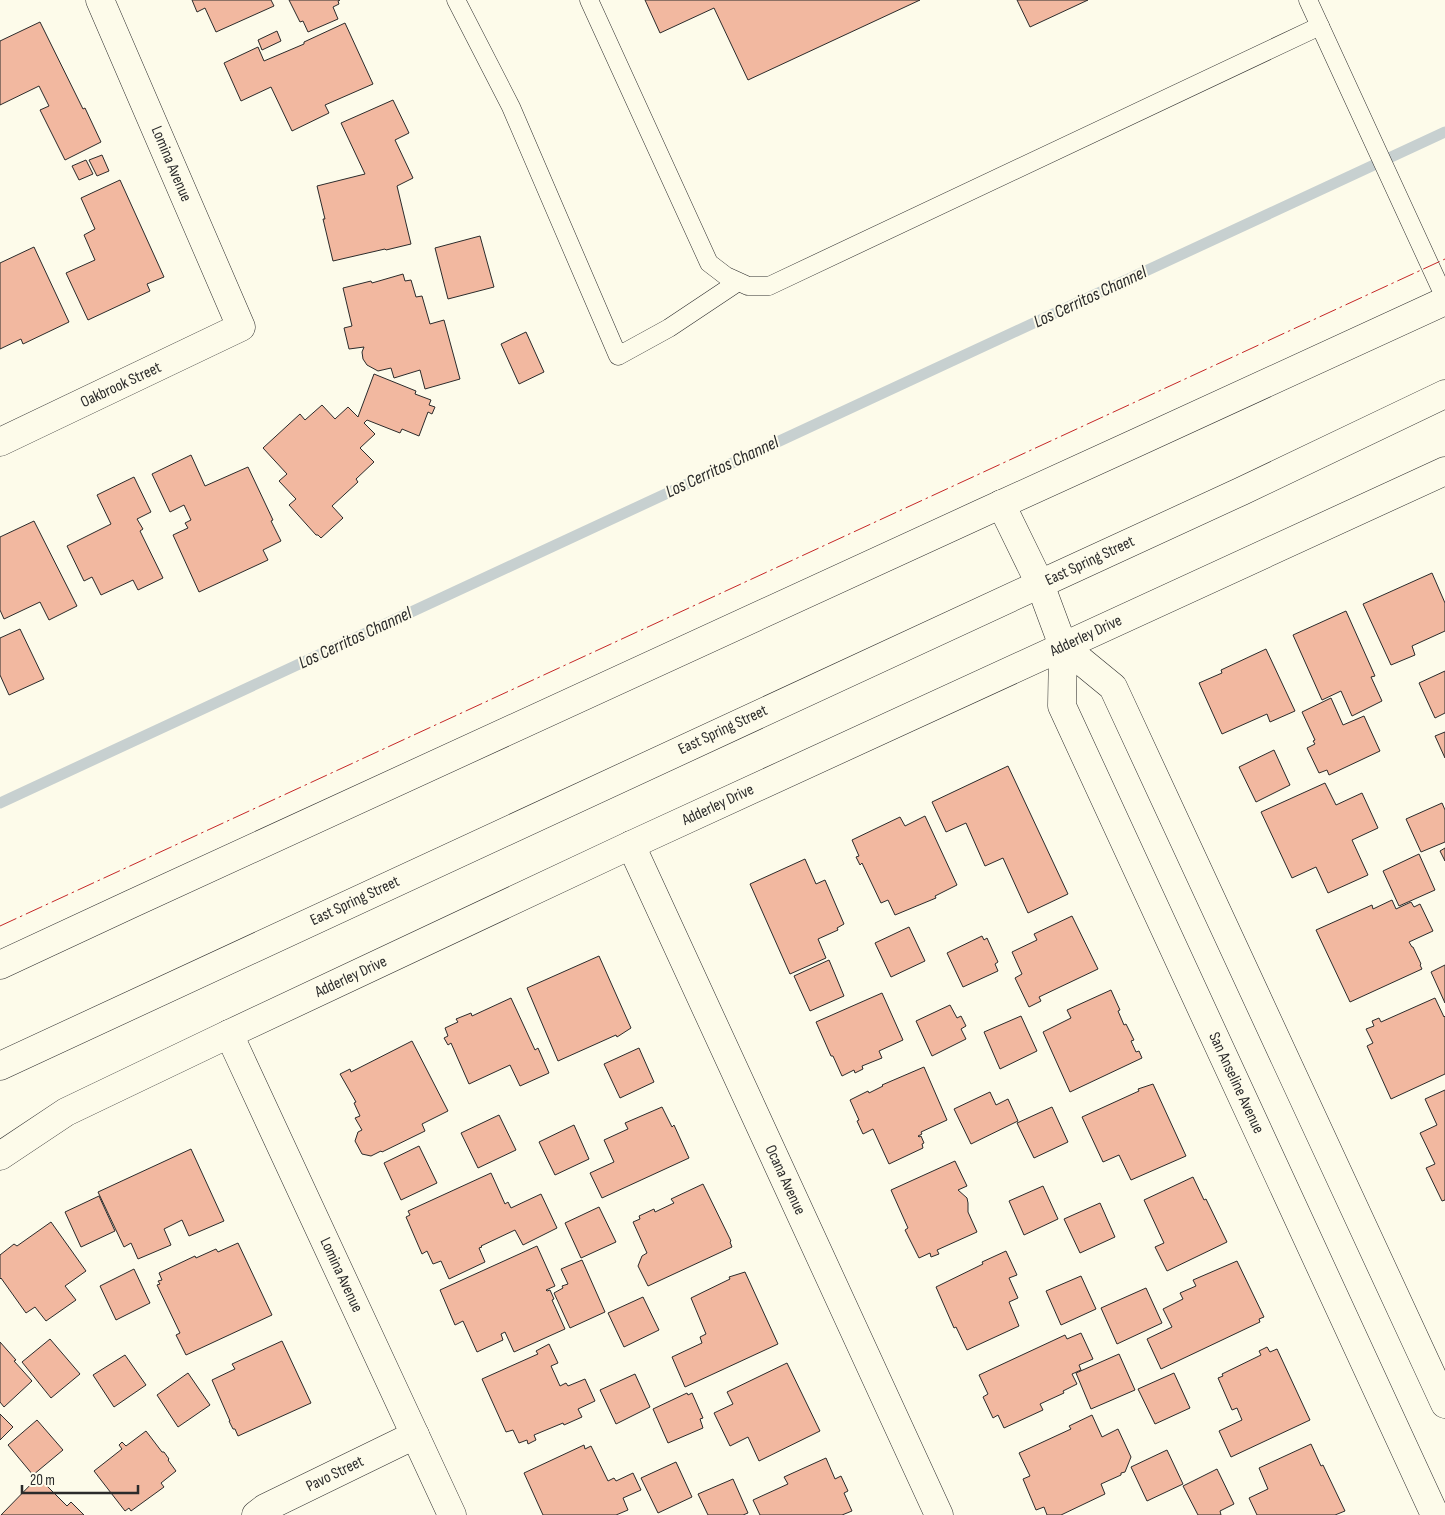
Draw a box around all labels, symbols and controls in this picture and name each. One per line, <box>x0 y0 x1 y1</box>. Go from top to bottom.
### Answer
street label: Lomina Avenue <box>147 123 195 205</box>
water label: Los Cerritos Channel <box>1030 261 1150 332</box>
street label: Oakbrook Street <box>78 358 164 412</box>
water label: Los Cerritos Channel <box>662 431 782 502</box>
street label: East Spring Street <box>1042 532 1138 590</box>
water label: Los Cerritos Channel <box>295 602 415 673</box>
street label: Adderley Drive <box>1046 611 1125 661</box>
street label: East Spring Street <box>675 701 771 759</box>
street label: Adderley Drive <box>678 780 757 830</box>
street label: East Spring Street <box>307 872 403 930</box>
street label: Adderley Drive <box>311 952 390 1002</box>
street label: San Anseline Avenue <box>1204 1029 1268 1137</box>
street label: Ocana Avenue <box>761 1142 809 1218</box>
street label: Lomina Avenue <box>315 1235 367 1315</box>
street label: Pavo Street <box>303 1452 367 1496</box>
scale bar <box>22 1462 139 1494</box>
text: 20 m <box>30 1471 55 1490</box>

